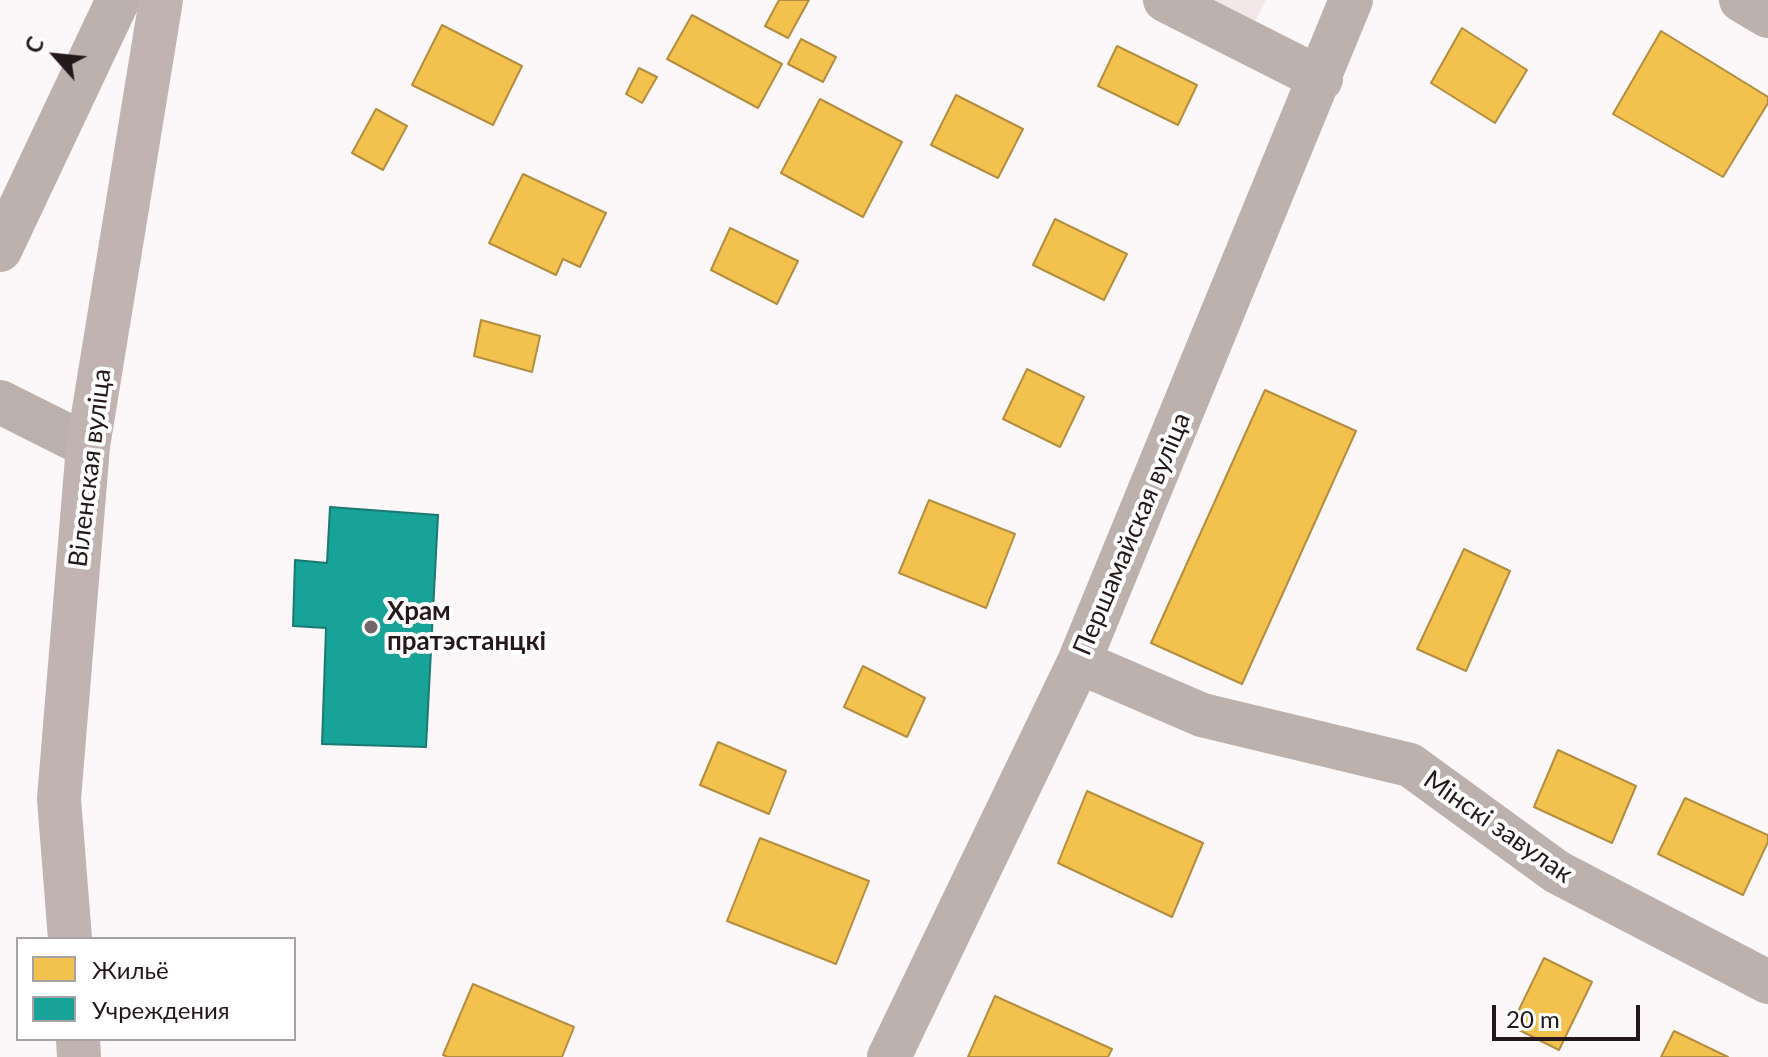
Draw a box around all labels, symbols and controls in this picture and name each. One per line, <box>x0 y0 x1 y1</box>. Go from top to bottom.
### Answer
north arrow <box>16 16 96 96</box>
text: С <box>19 32 50 57</box>
street label: Віленская вуліца <box>62 367 118 569</box>
street label: Першамайская вуліца <box>1067 408 1197 660</box>
place label: Храм пратэстанцкі <box>387 596 546 658</box>
marker: Храм пратэстанцкі <box>362 618 380 636</box>
street label: Мінскі завулак <box>1418 764 1578 890</box>
legend <box>16 937 296 1041</box>
text: Жильё <box>92 955 169 984</box>
scale bar <box>1496 989 1644 1039</box>
text: Учреждения <box>92 995 230 1024</box>
text: 20 m <box>1506 1004 1560 1033</box>

